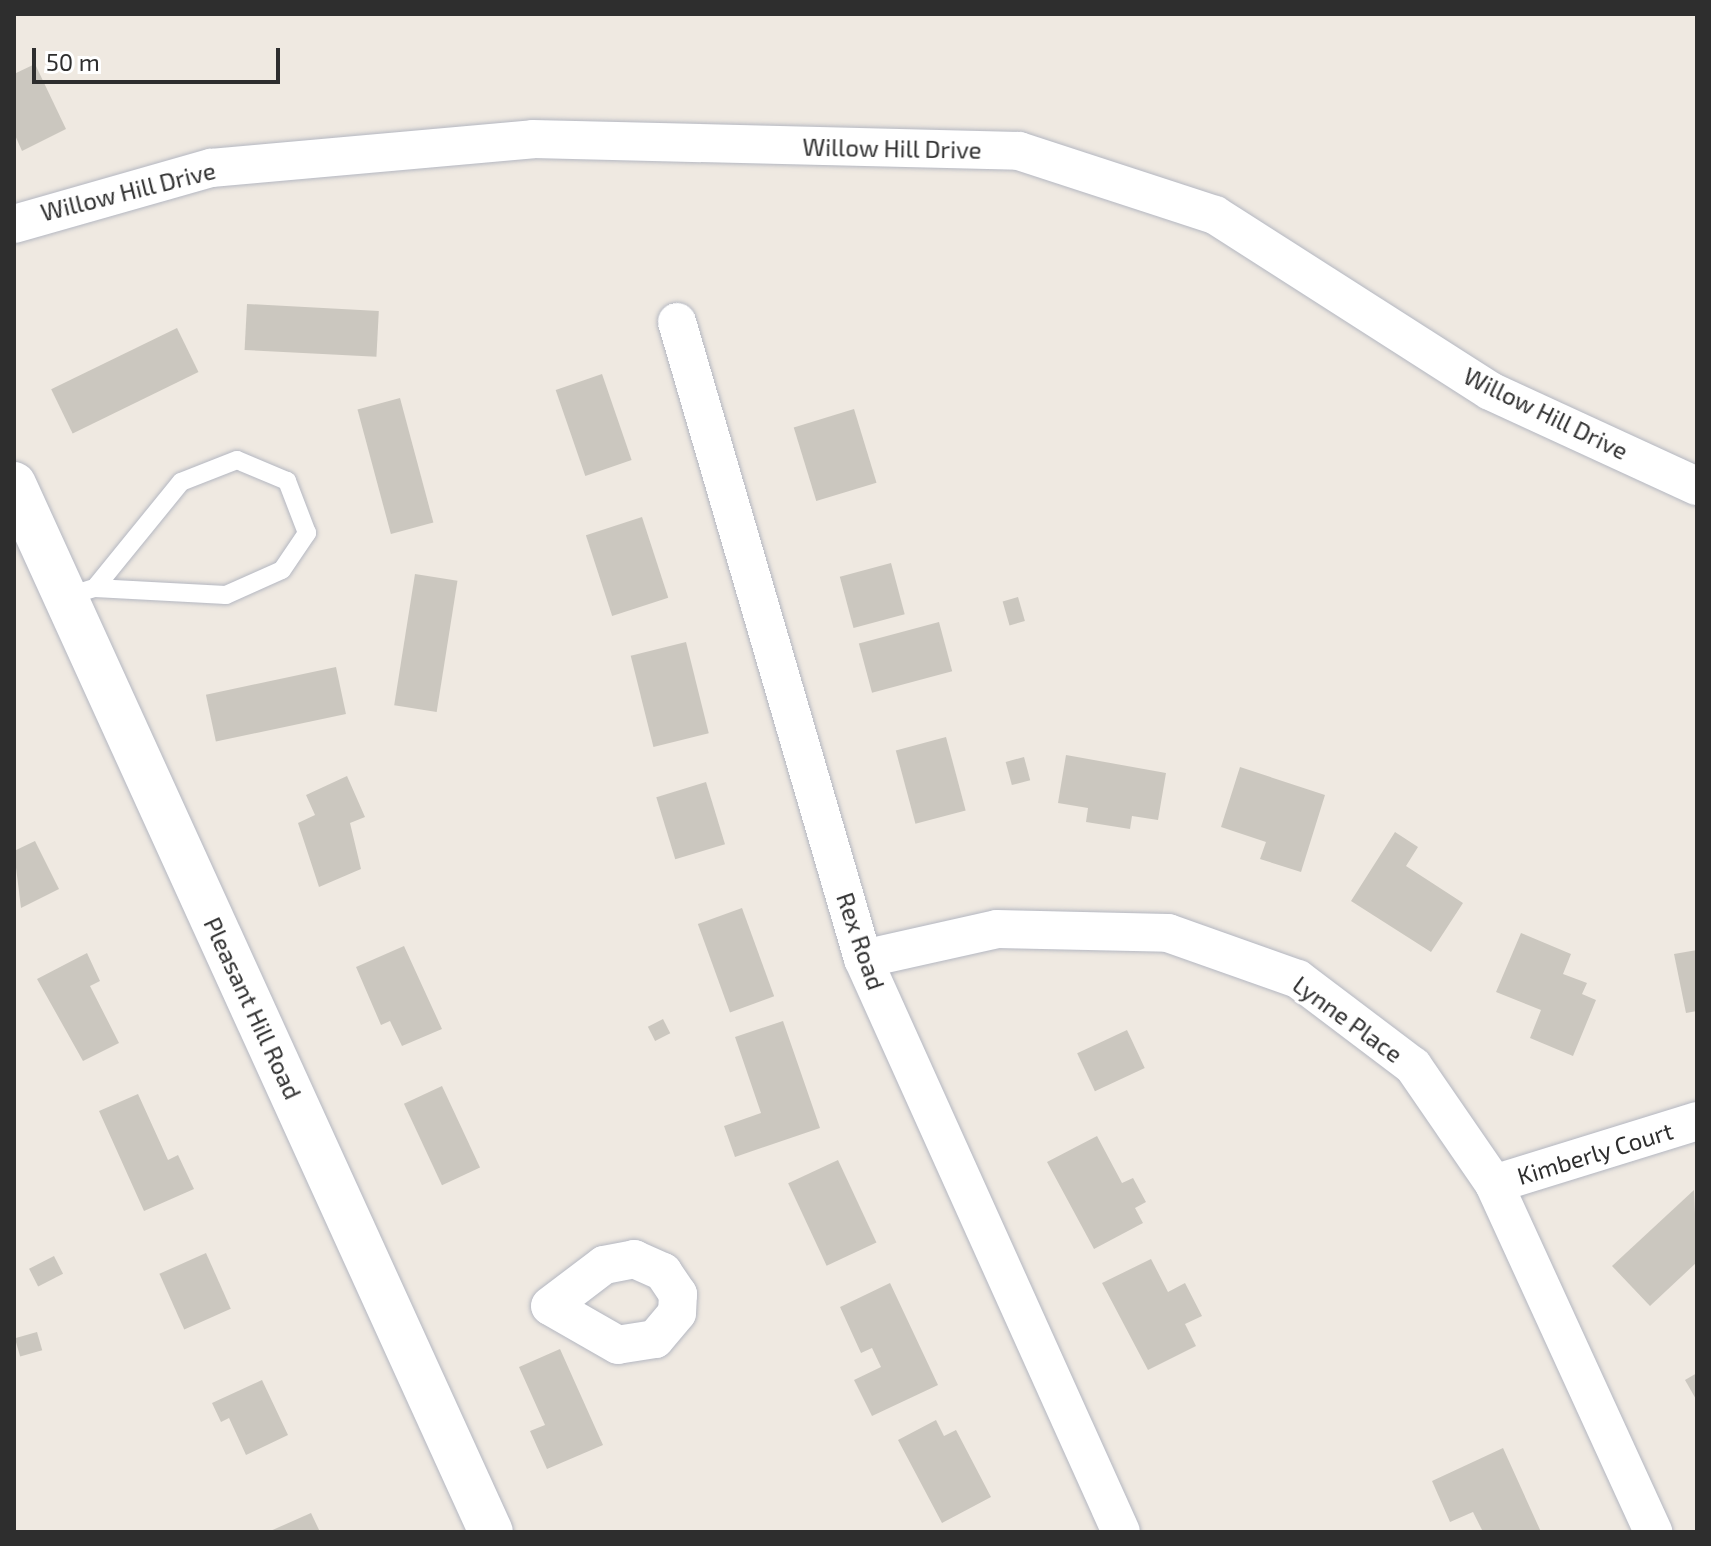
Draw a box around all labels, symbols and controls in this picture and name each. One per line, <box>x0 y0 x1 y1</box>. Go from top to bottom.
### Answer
scale bar <box>36 32 284 82</box>
text: 50 m <box>46 47 100 76</box>
street label: Willow Hill Drive <box>802 132 982 164</box>
street label: Willow Hill Drive <box>37 155 219 227</box>
street label: Willow Hill Drive <box>1459 361 1633 465</box>
street label: Rex Road <box>831 889 891 993</box>
street label: Pleasant Hill Road <box>198 912 308 1104</box>
street label: Lynne Place <box>1288 970 1408 1068</box>
street label: Kimberly Court <box>1513 1116 1677 1190</box>

